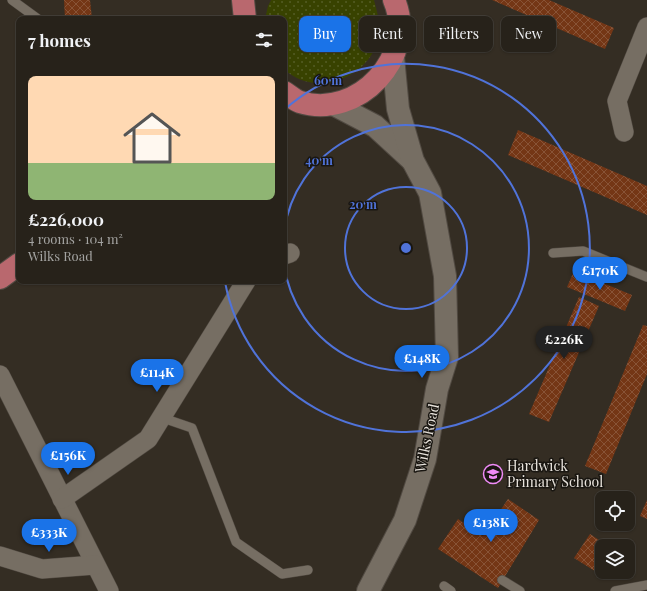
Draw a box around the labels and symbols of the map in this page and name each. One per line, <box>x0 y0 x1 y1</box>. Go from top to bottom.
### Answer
text: 60 m <box>314 72 342 88</box>
text: 40 m <box>305 152 333 168</box>
text: 20 m <box>349 196 377 212</box>
centre of rings <box>399 241 413 255</box>
pin: £170K <box>572 257 628 291</box>
pin: £226K <box>536 326 592 360</box>
pin: £148K <box>394 345 450 379</box>
pin: £114K <box>129 359 185 393</box>
street label: Wilks Road <box>410 402 443 475</box>
pin: £156K <box>40 442 96 476</box>
place label: Hardwick Primary School <box>507 456 603 491</box>
school or university icon: Hardwick Primary School <box>482 463 504 485</box>
pin: £138K <box>463 509 519 543</box>
pin: £333K <box>21 519 77 553</box>

